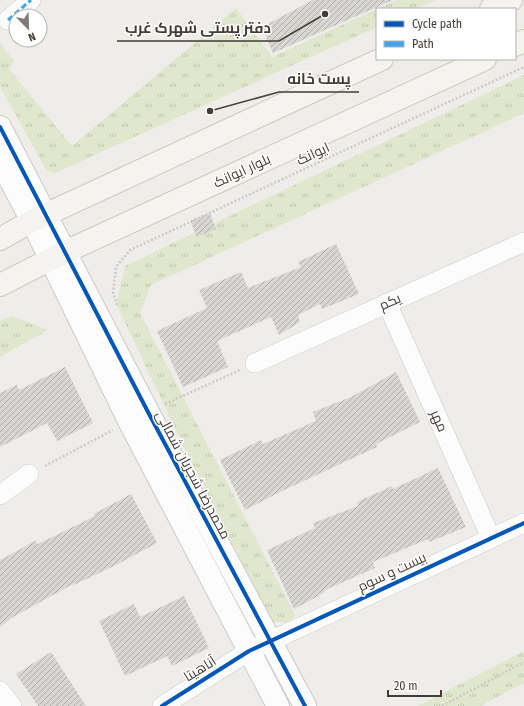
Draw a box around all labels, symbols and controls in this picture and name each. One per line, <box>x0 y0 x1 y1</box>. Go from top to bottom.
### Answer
north arrow <box>8 8 48 48</box>
legend <box>376 8 516 60</box>
callout: دفتر پستی شهرک غرب <box>117 14 279 41</box>
text: Cycle path <box>412 17 462 31</box>
text: دفتر پستی شهرک غرب <box>125 19 271 39</box>
text: N <box>26 29 37 44</box>
text: Path <box>412 37 434 51</box>
callout: پست خانه <box>279 65 359 92</box>
text: پست خانه <box>287 70 351 90</box>
street label: ایوانک <box>294 139 332 169</box>
street label: بلوار ایوانک <box>211 150 273 192</box>
street label: یکم <box>376 290 404 315</box>
street label: مهر <box>426 406 451 435</box>
street label: محمدرضا شجریان شمالی <box>152 408 234 542</box>
street label: بیست و سوم <box>355 549 430 596</box>
street label: آناهیتا <box>181 652 220 686</box>
scale bar <box>388 672 441 698</box>
text: 20 m <box>394 679 418 693</box>

